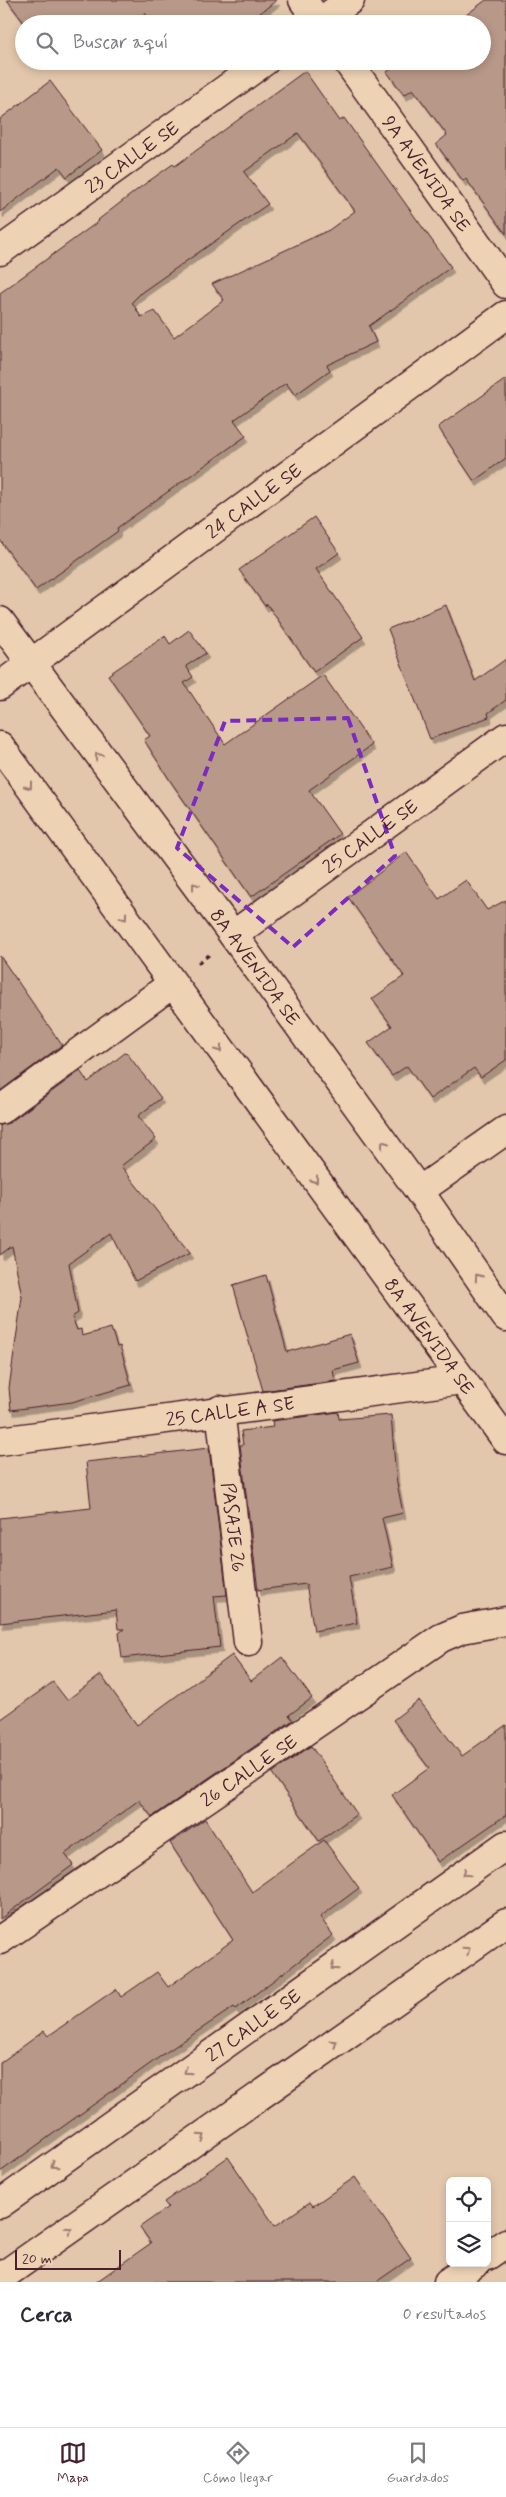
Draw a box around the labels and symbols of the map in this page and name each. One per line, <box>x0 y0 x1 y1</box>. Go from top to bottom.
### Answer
street label: 9A AVENIDA SE <box>376 111 476 237</box>
street label: 23 CALLE SE <box>81 116 184 200</box>
street label: 24 CALLE SE <box>201 458 307 545</box>
one-way arrow <box>95 752 104 762</box>
one-way arrow <box>23 780 31 789</box>
street label: 25 CALLE SE <box>318 794 423 880</box>
one-way arrow <box>192 883 200 892</box>
street label: 8A AVENIDA SE <box>204 904 306 1031</box>
one-way arrow <box>118 911 127 921</box>
one-way arrow <box>214 1043 222 1052</box>
one-way arrow <box>381 1140 390 1150</box>
one-way arrow <box>309 1174 318 1184</box>
street label: 8A AVENIDA SE <box>378 1273 480 1400</box>
one-way arrow <box>475 1273 484 1282</box>
street label: 25 CALLE A SE <box>164 1391 296 1433</box>
street label: PASAJE 26 <box>215 1481 250 1573</box>
street label: 26 CALLE SE <box>196 1729 303 1813</box>
one-way arrow <box>463 1868 472 1876</box>
one-way arrow <box>462 1947 471 1956</box>
one-way arrow <box>330 1961 339 1970</box>
street label: 27 CALLE SE <box>201 1983 306 2068</box>
one-way arrow <box>329 2040 338 2049</box>
one-way arrow <box>183 2065 193 2074</box>
one-way arrow <box>196 2134 205 2143</box>
one-way arrow <box>50 2159 60 2168</box>
one-way arrow <box>63 2227 72 2236</box>
scale bar <box>15 2247 121 2270</box>

